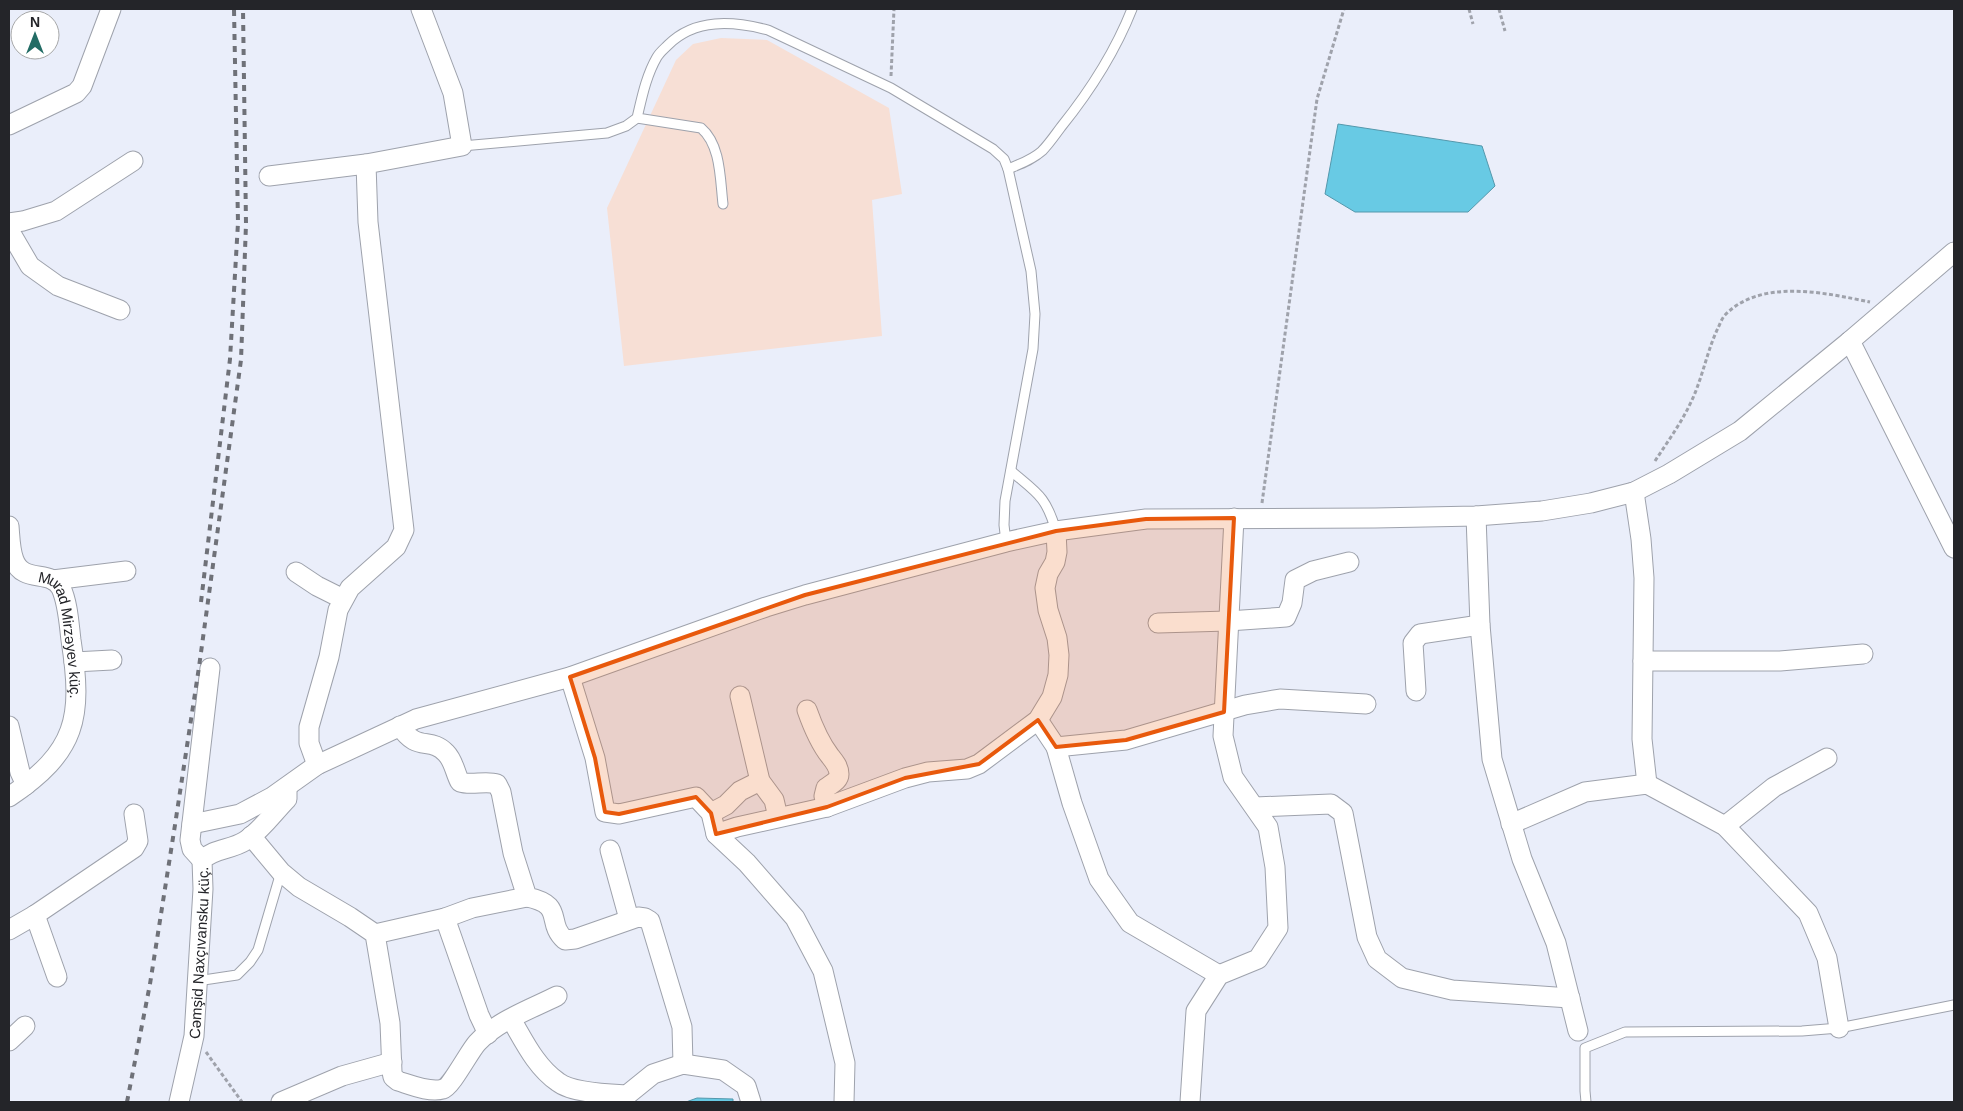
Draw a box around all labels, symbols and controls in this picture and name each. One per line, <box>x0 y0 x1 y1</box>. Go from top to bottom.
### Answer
north arrow <box>10 10 60 60</box>
text: N <box>30 14 40 30</box>
street label: Murad Mirzəyev küç. <box>37 568 84 699</box>
street label: Cəmşid Naxçıvansku küç. <box>185 866 212 1040</box>

